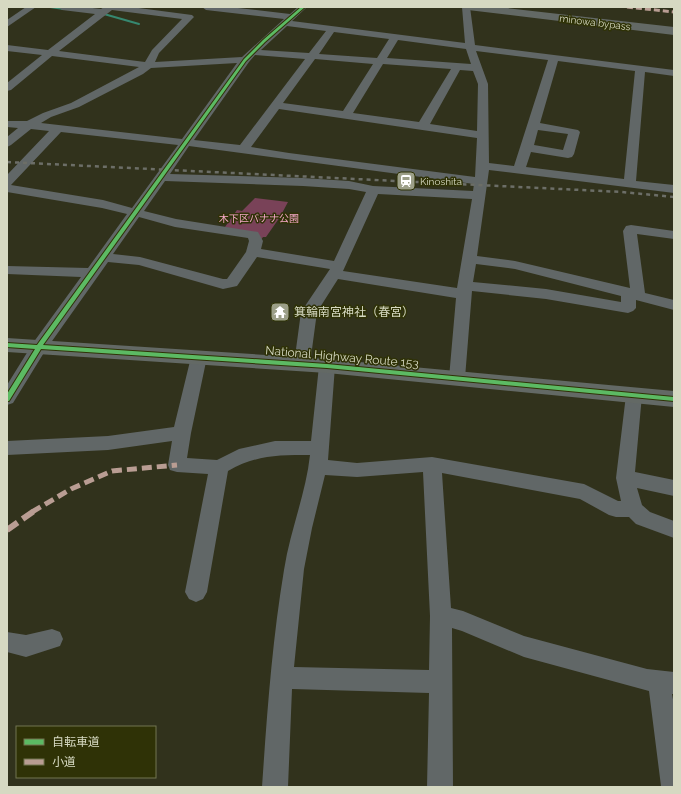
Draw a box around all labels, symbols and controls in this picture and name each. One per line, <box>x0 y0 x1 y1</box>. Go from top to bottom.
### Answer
street label: minowa bypass <box>559 13 631 32</box>
station icon: Kinoshita <box>395 170 417 192</box>
place label: Kinoshita <box>420 176 462 187</box>
park label: 木下区バナナ公園 <box>219 213 299 224</box>
temple icon: 箕輪南宮神社（春宮） <box>269 301 291 323</box>
place label: 箕輪南宮神社（春宮） <box>294 305 414 319</box>
street label: National Highway Route 153 <box>265 343 419 371</box>
legend <box>16 726 156 778</box>
text: 自転車道 <box>52 735 100 749</box>
text: 小道 <box>52 755 76 769</box>

